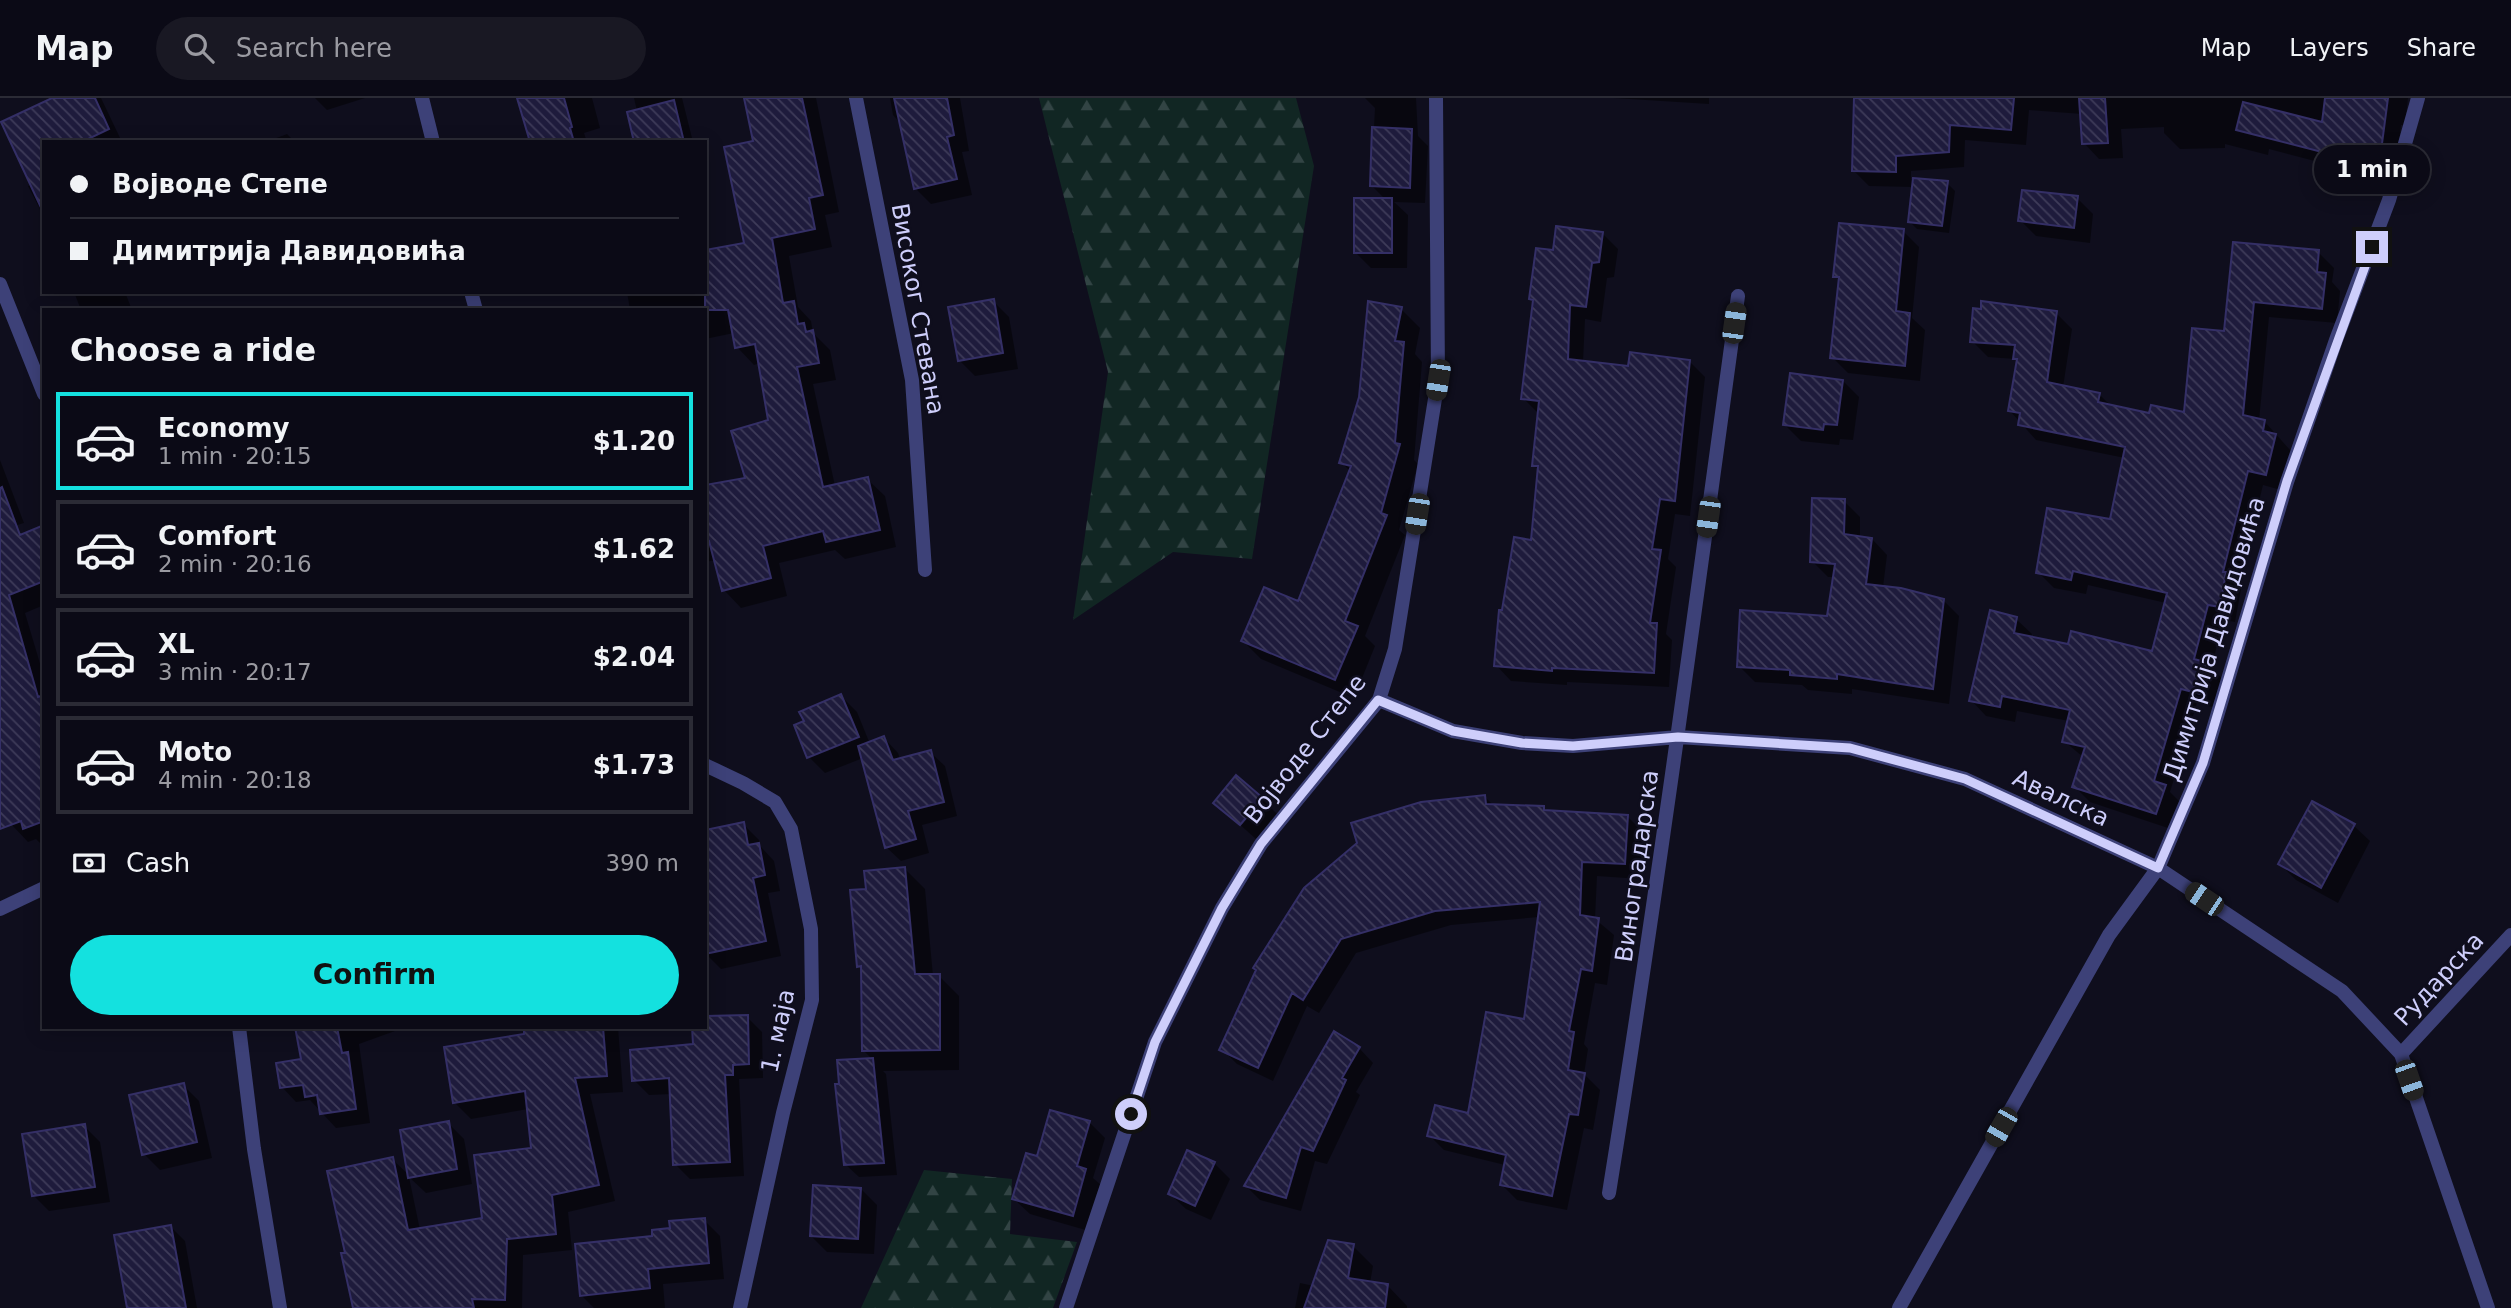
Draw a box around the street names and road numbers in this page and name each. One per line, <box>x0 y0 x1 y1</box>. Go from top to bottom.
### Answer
street label: Високог Стевана <box>886 201 950 417</box>
street label: Димитрија Давидовића <box>2157 493 2271 785</box>
street label: Војводе Степе <box>1238 669 1372 829</box>
street label: Авалска <box>2008 764 2114 832</box>
street label: Виноградарска <box>1610 768 1664 964</box>
street label: Рударска <box>2389 926 2489 1032</box>
street label: 1. маја <box>755 987 801 1075</box>

